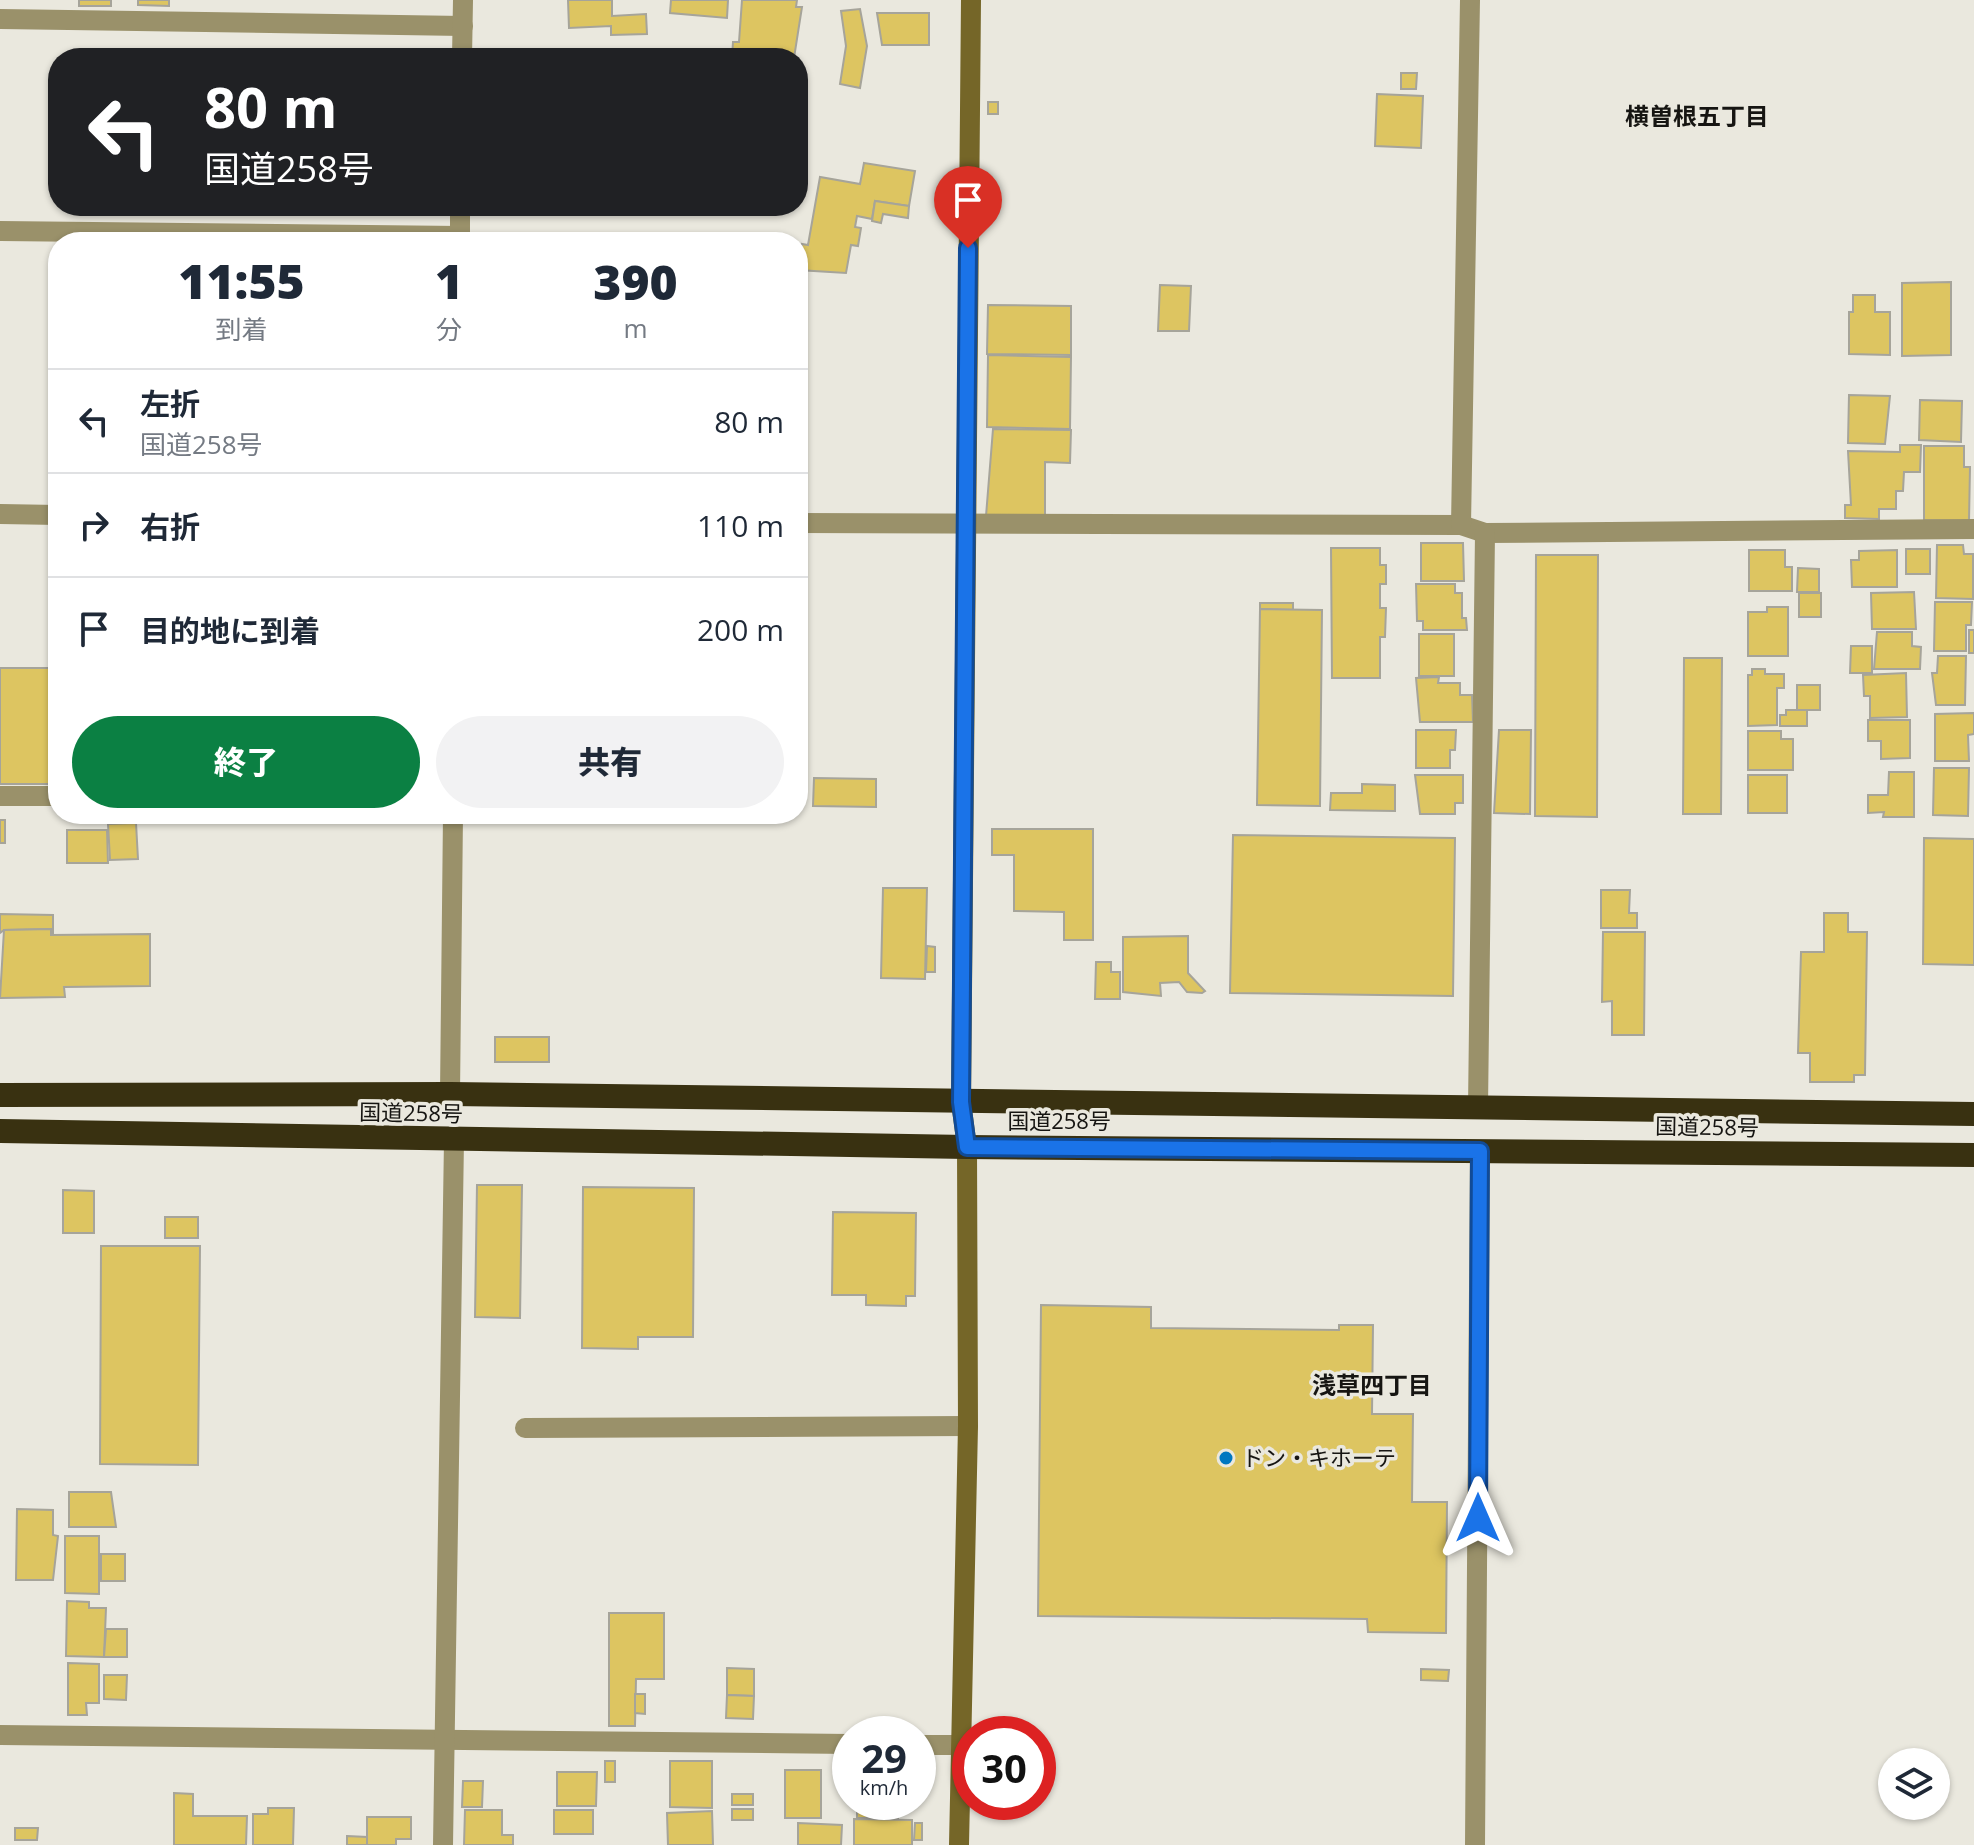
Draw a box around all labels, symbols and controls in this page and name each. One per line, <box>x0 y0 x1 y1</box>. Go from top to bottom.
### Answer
text: 80 m <box>204 68 338 144</box>
icon: left <box>72 80 176 184</box>
district label: 横曽根五丁目 <box>1625 99 1769 132</box>
text: 国道258号 <box>204 144 374 193</box>
pin <box>934 166 1002 248</box>
icon: arrive <box>946 178 990 222</box>
text: 11:55 <box>178 248 305 313</box>
text: 1 <box>435 248 463 313</box>
text: 390 <box>593 249 678 314</box>
text: m <box>623 310 648 346</box>
text: 到着 <box>215 311 267 347</box>
text: 分 <box>436 311 462 347</box>
text: 左折 <box>140 383 200 424</box>
icon: left <box>72 399 116 443</box>
text: 80 m <box>714 401 784 442</box>
text: 国道258号 <box>140 426 263 462</box>
icon: right <box>72 503 116 547</box>
text: 110 m <box>697 505 784 546</box>
text: 右折 <box>140 506 200 547</box>
icon: arrive <box>72 607 116 651</box>
text: 200 m <box>697 609 784 650</box>
text: 目的地に到着 <box>140 610 320 651</box>
button: 終了 <box>72 716 420 808</box>
button: 共有 <box>436 716 784 808</box>
street label: 国道258号 <box>359 1096 463 1128</box>
street label: 国道258号 <box>1007 1105 1111 1135</box>
street label: 国道258号 <box>1655 1110 1759 1142</box>
district label: 浅草四丁目 <box>1312 1368 1432 1401</box>
place label: ドン・キホーテ <box>1242 1442 1396 1472</box>
marker: ドン・キホーテ <box>1217 1449 1235 1467</box>
position arrow <box>1436 1476 1520 1560</box>
speed limit sign: 30 <box>952 1716 1056 1820</box>
text: 29 <box>861 1730 907 1785</box>
map controls <box>1878 1748 1950 1820</box>
button: layers <box>1878 1748 1950 1820</box>
text: km/h <box>860 1774 908 1801</box>

